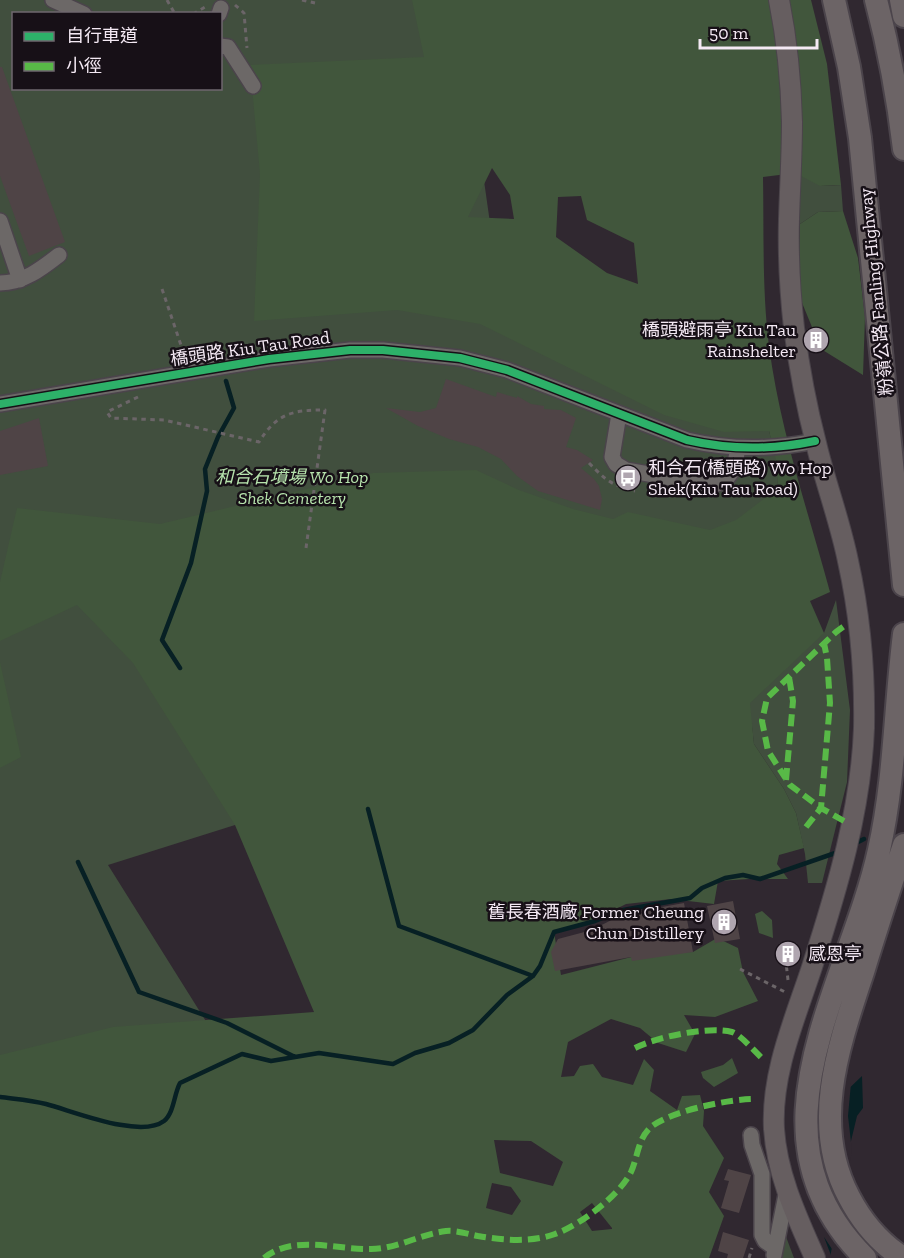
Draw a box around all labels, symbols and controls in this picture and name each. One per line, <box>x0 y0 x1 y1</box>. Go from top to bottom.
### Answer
legend <box>12 12 222 90</box>
scale bar <box>700 12 817 50</box>
text: 50 m <box>709 22 749 44</box>
text: 自行車道 <box>66 25 138 47</box>
text: 小徑 <box>66 55 102 77</box>
street label: 粉嶺公路 Fanling Highway <box>854 186 898 397</box>
place label: 橋頭避雨亭 Kiu Tau Rainshelter <box>642 319 796 362</box>
building icon: 橋頭避雨亭 Kiu Tau Rainshelter <box>801 325 831 355</box>
street label: 橋頭路 Kiu Tau Road <box>169 326 331 370</box>
place label: 和合石(橋頭路) Wo Hop Shek(Kiu Tau Road) <box>648 457 832 500</box>
bus stop icon: 和合石(橋頭路) Wo Hop Shek(Kiu Tau Road) <box>613 463 643 493</box>
park label: 和合石墳場 Wo Hop Shek Cemetery <box>216 466 368 509</box>
place label: 舊長春酒廠 Former Cheung Chun Distillery <box>488 901 705 944</box>
building icon: 舊長春酒廠 Former Cheung Chun Distillery <box>709 907 739 937</box>
building icon: 感恩亭 <box>773 939 803 969</box>
place label: 感恩亭 <box>808 943 862 965</box>

